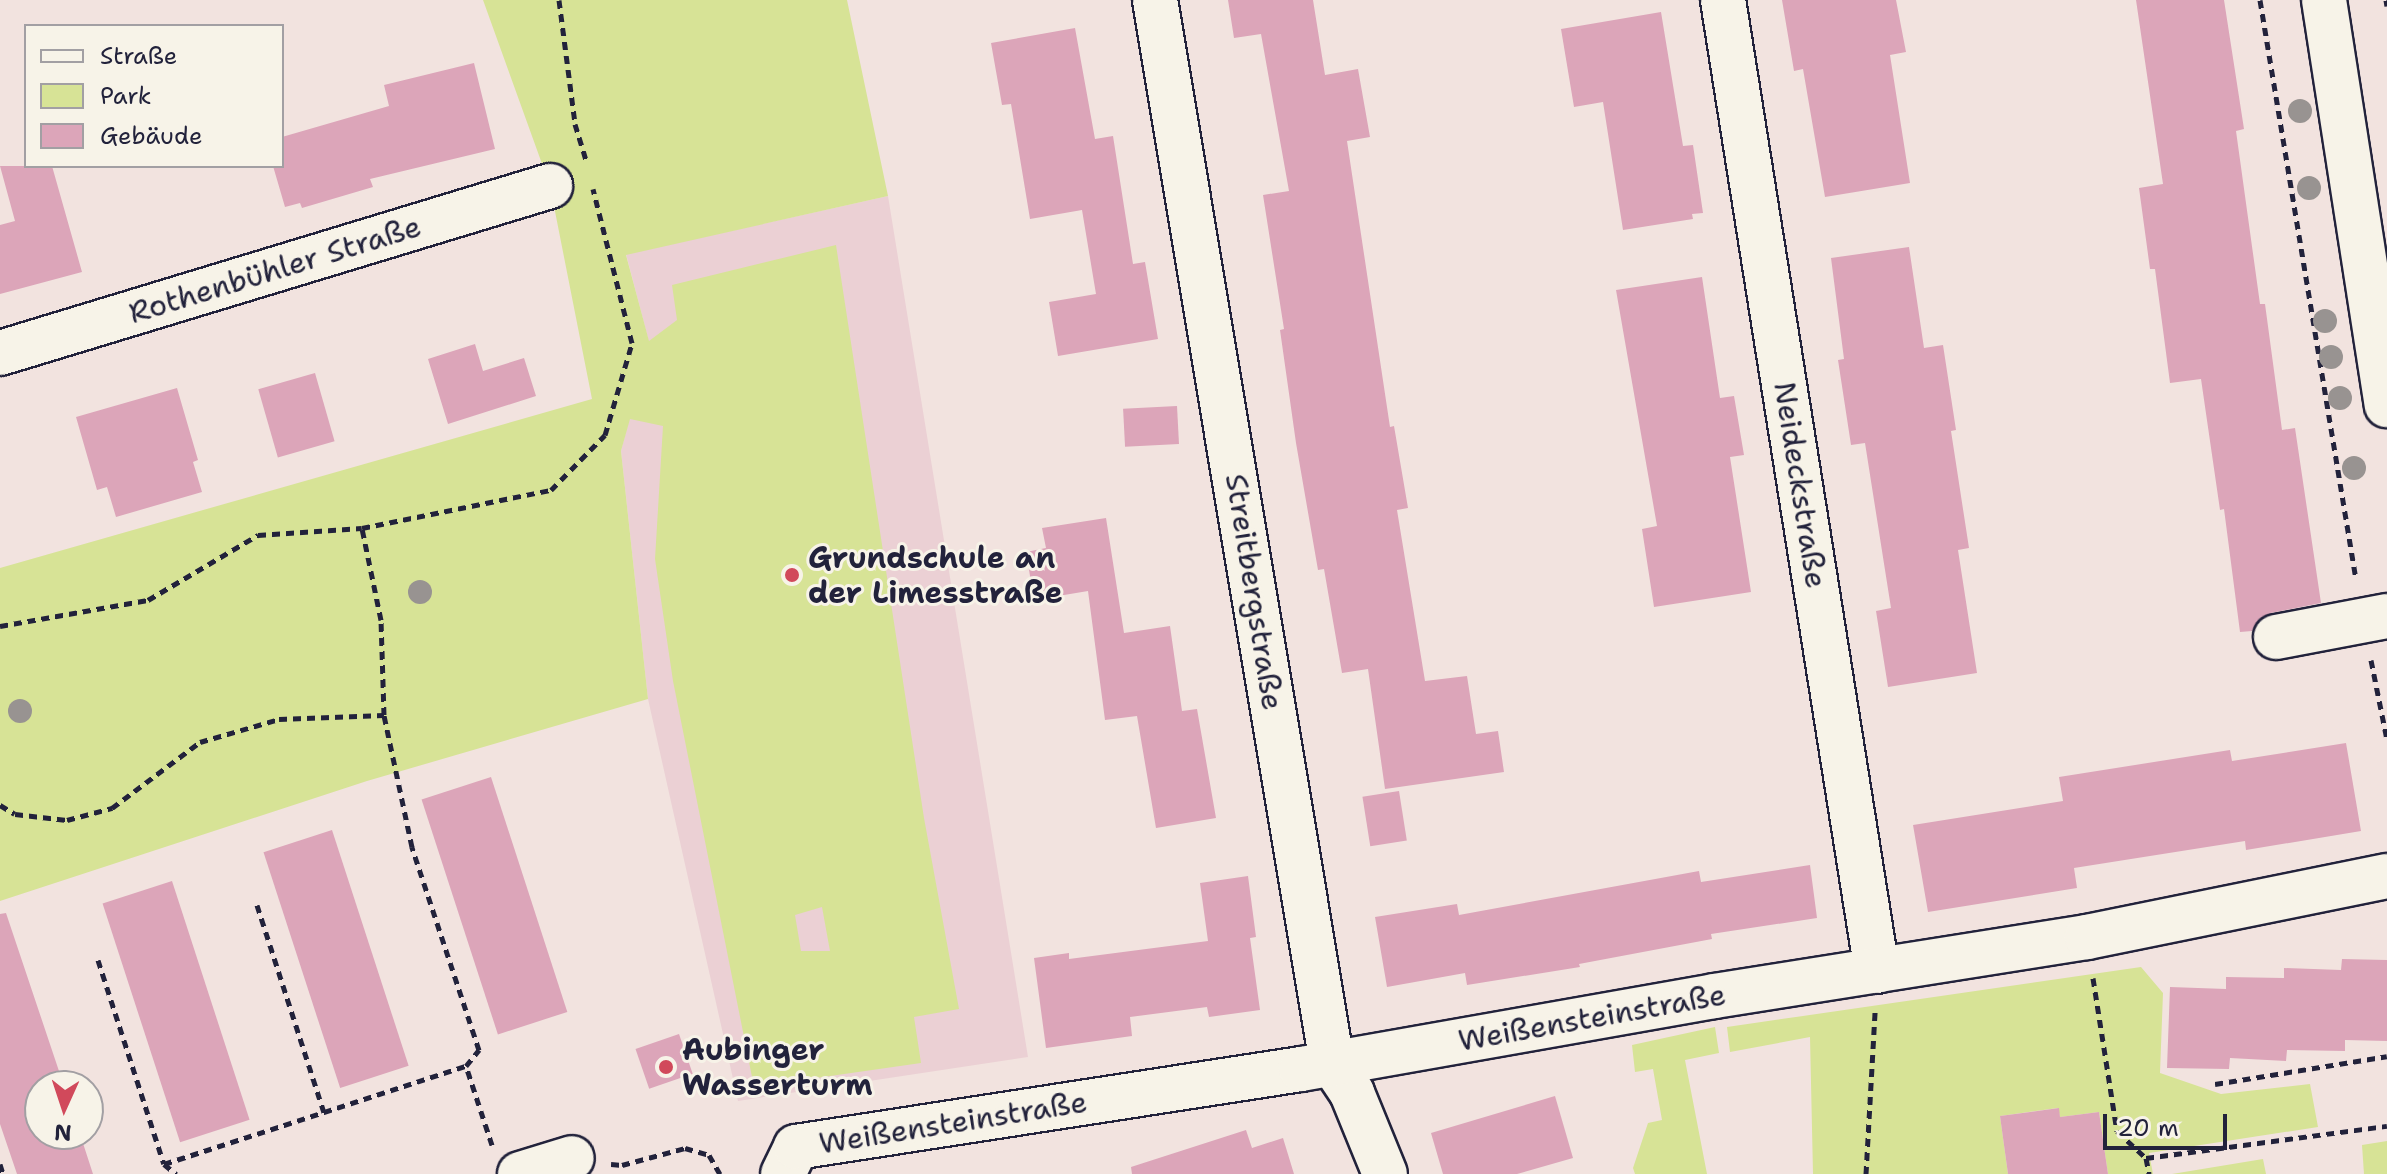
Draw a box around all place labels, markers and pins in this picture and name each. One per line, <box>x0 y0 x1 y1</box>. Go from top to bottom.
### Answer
place label: Grundschule an der Limesstraße <box>808 540 1063 610</box>
marker: Grundschule an der Limesstraße <box>783 566 801 584</box>
place label: Aubinger Wasserturm <box>682 1032 873 1102</box>
marker: Aubinger Wasserturm <box>657 1058 675 1076</box>

